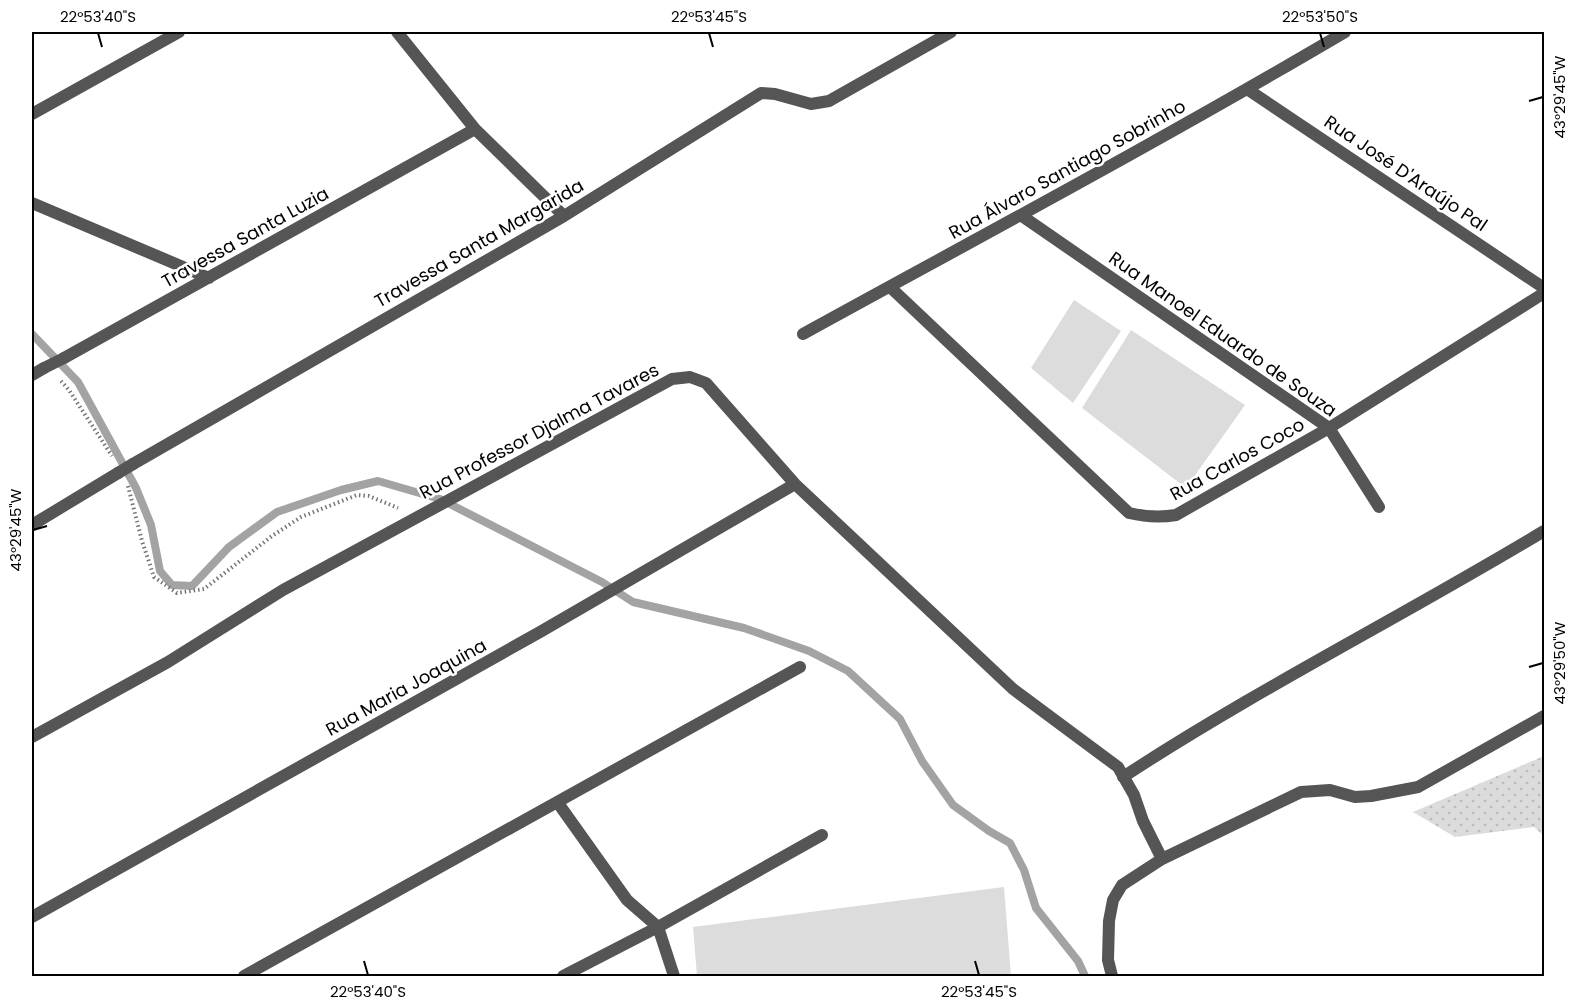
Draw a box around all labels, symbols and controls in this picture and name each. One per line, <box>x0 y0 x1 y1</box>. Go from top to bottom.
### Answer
text: 22°53'40"S <box>60 6 136 27</box>
text: 22°53'45"S <box>671 6 747 27</box>
text: 22°53'50"S <box>1282 6 1358 27</box>
text: 43°29'45"W <box>1549 55 1570 138</box>
street label: Rua Álvaro Santiago Sobrinho <box>944 93 1190 245</box>
street label: Rua José D'Araújo Pal <box>1320 109 1492 237</box>
street label: Travessa Santa Margarida <box>370 173 588 313</box>
street label: Travessa Santa Luzia <box>157 181 333 293</box>
street label: Rua Manoel Eduardo de Souza <box>1104 245 1342 423</box>
street label: Rua Professor Djalma Tavares <box>415 357 663 505</box>
street label: Rua Carlos Coco <box>1165 412 1309 506</box>
text: 43°29'45"W <box>5 488 26 571</box>
text: 43°29'50"W <box>1549 621 1570 704</box>
street label: Rua Maria Joaquina <box>321 632 491 742</box>
text: 22°53'40"S <box>330 981 406 1002</box>
text: 22°53'45"S <box>941 981 1017 1002</box>

